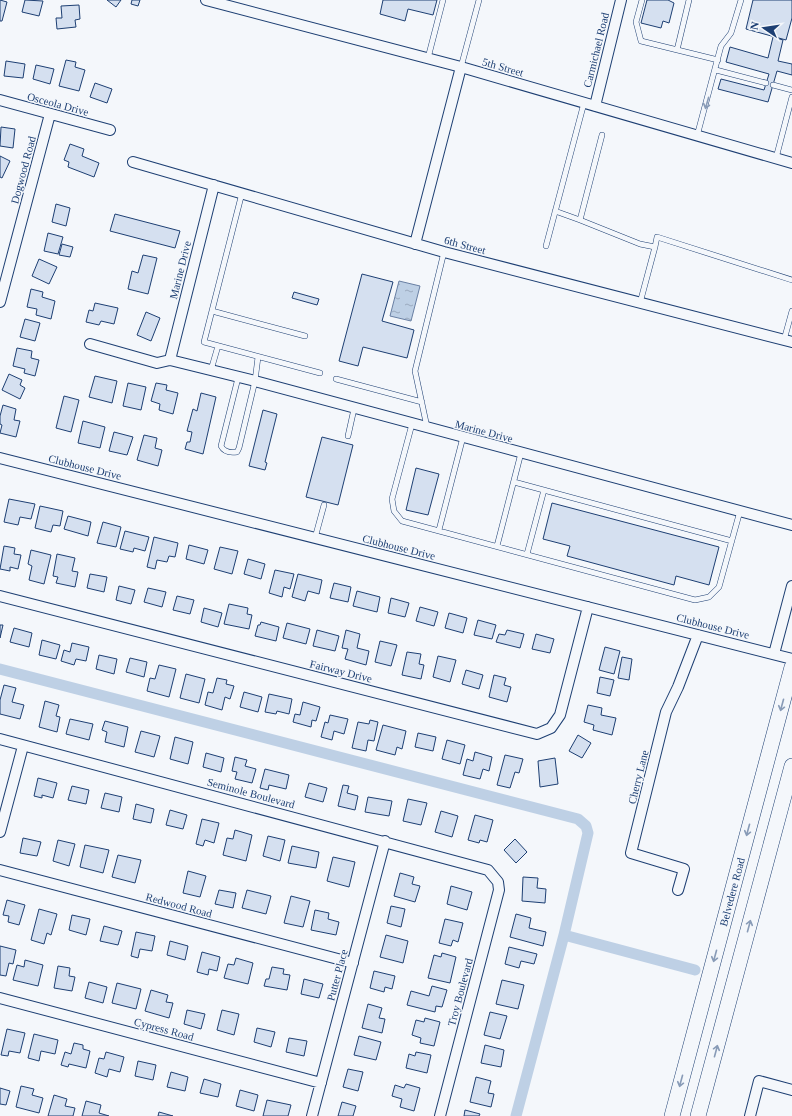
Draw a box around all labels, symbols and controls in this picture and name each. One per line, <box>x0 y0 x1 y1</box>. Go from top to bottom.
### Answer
north arrow <box>744 8 784 48</box>
street label: Carmichael Road <box>581 11 611 89</box>
text: N <box>748 20 761 31</box>
street label: 5th Street <box>481 55 525 79</box>
street label: Osceola Drive <box>26 90 90 118</box>
one-way arrow <box>703 97 710 110</box>
street label: Dogwood Road <box>8 134 38 205</box>
street label: 6th Street <box>443 234 487 256</box>
street label: Marine Drive <box>167 240 193 300</box>
street label: Marine Drive <box>454 417 514 445</box>
street label: Clubhouse Drive <box>47 452 123 482</box>
street label: Clubhouse Drive <box>361 532 437 562</box>
street label: Clubhouse Drive <box>675 611 751 641</box>
street label: Fairway Drive <box>309 657 374 685</box>
one-way arrow <box>778 698 785 711</box>
street label: Cherry Lane <box>625 749 651 805</box>
street label: Seminole Boulevard <box>206 776 297 811</box>
one-way arrow <box>744 824 752 837</box>
street label: Belvedere Road <box>717 856 747 928</box>
street label: Redwood Road <box>145 890 214 920</box>
one-way arrow <box>746 919 753 932</box>
street label: Putter Place <box>324 948 350 1002</box>
one-way arrow <box>711 949 718 962</box>
street label: Troy Boulevard <box>445 956 475 1027</box>
street label: Cypress Road <box>133 1015 196 1043</box>
one-way arrow <box>712 1045 720 1058</box>
one-way arrow <box>677 1075 684 1088</box>

